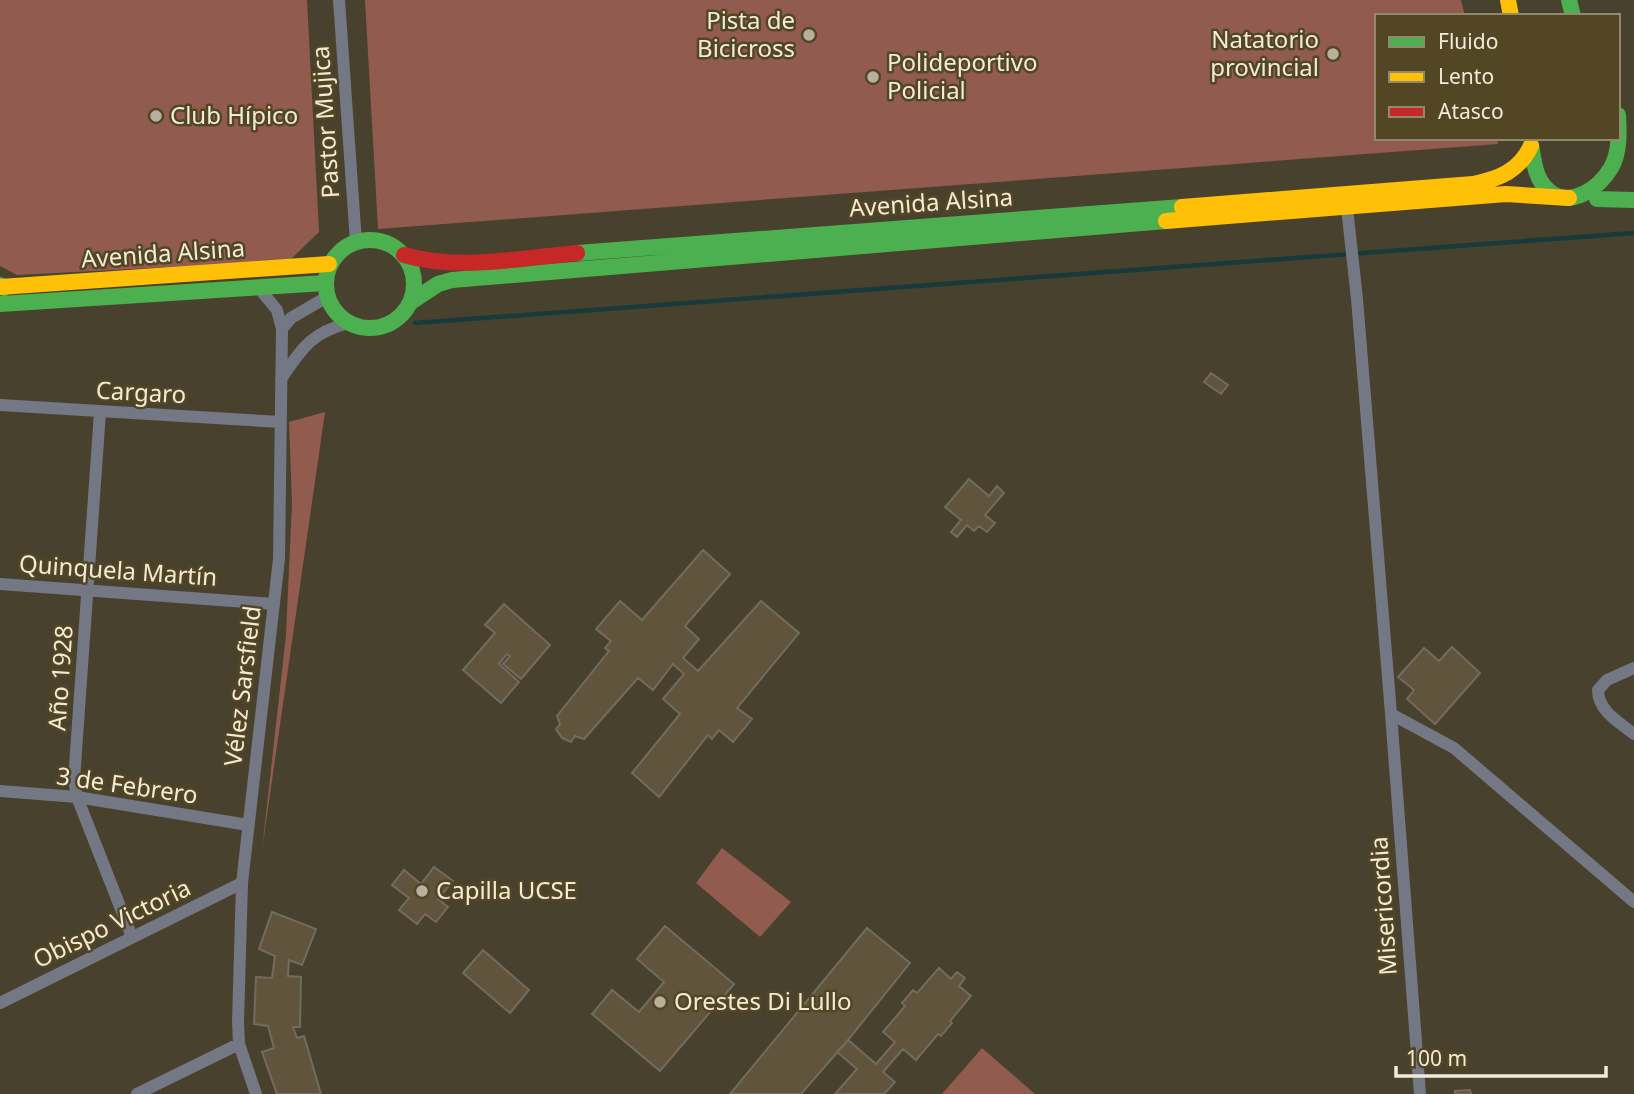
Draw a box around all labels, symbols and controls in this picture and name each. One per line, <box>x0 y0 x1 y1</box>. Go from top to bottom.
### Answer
place label: Pista de Bicicross <box>697 3 795 64</box>
legend <box>1375 14 1620 140</box>
place label: Natatorio provincial <box>1210 22 1319 83</box>
marker: Pista de Bicicross <box>801 27 817 43</box>
text: Fluido <box>1438 27 1498 55</box>
street label: Pastor Mujica <box>303 45 346 199</box>
place label: Polideportivo Policial <box>887 45 1037 106</box>
marker: Natatorio provincial <box>1325 46 1341 62</box>
text: Lento <box>1438 62 1494 90</box>
marker: Polideportivo Policial <box>865 69 881 85</box>
text: Atasco <box>1438 97 1504 125</box>
place label: Club Hípico <box>170 98 298 131</box>
marker: Club Hípico <box>148 108 164 124</box>
street label: Avenida Alsina <box>848 179 1014 224</box>
street label: Avenida Alsina <box>80 230 246 275</box>
street label: Cargaro <box>95 373 187 410</box>
street label: Quinquela Martín <box>18 546 218 593</box>
street label: Vélez Sarsfield <box>215 604 268 768</box>
street label: Año 1928 <box>39 624 80 732</box>
street label: 3 de Febrero <box>55 758 200 811</box>
street label: Misericordia <box>1361 836 1404 977</box>
street label: Obispo Victoria <box>27 870 196 975</box>
place label: Capilla UCSE <box>436 873 577 906</box>
marker: Capilla UCSE <box>414 883 430 899</box>
place label: Orestes Di Lullo <box>674 984 851 1017</box>
marker: Orestes Di Lullo <box>652 994 668 1010</box>
scale bar <box>1396 1034 1606 1078</box>
text: 100 m <box>1406 1044 1467 1072</box>

